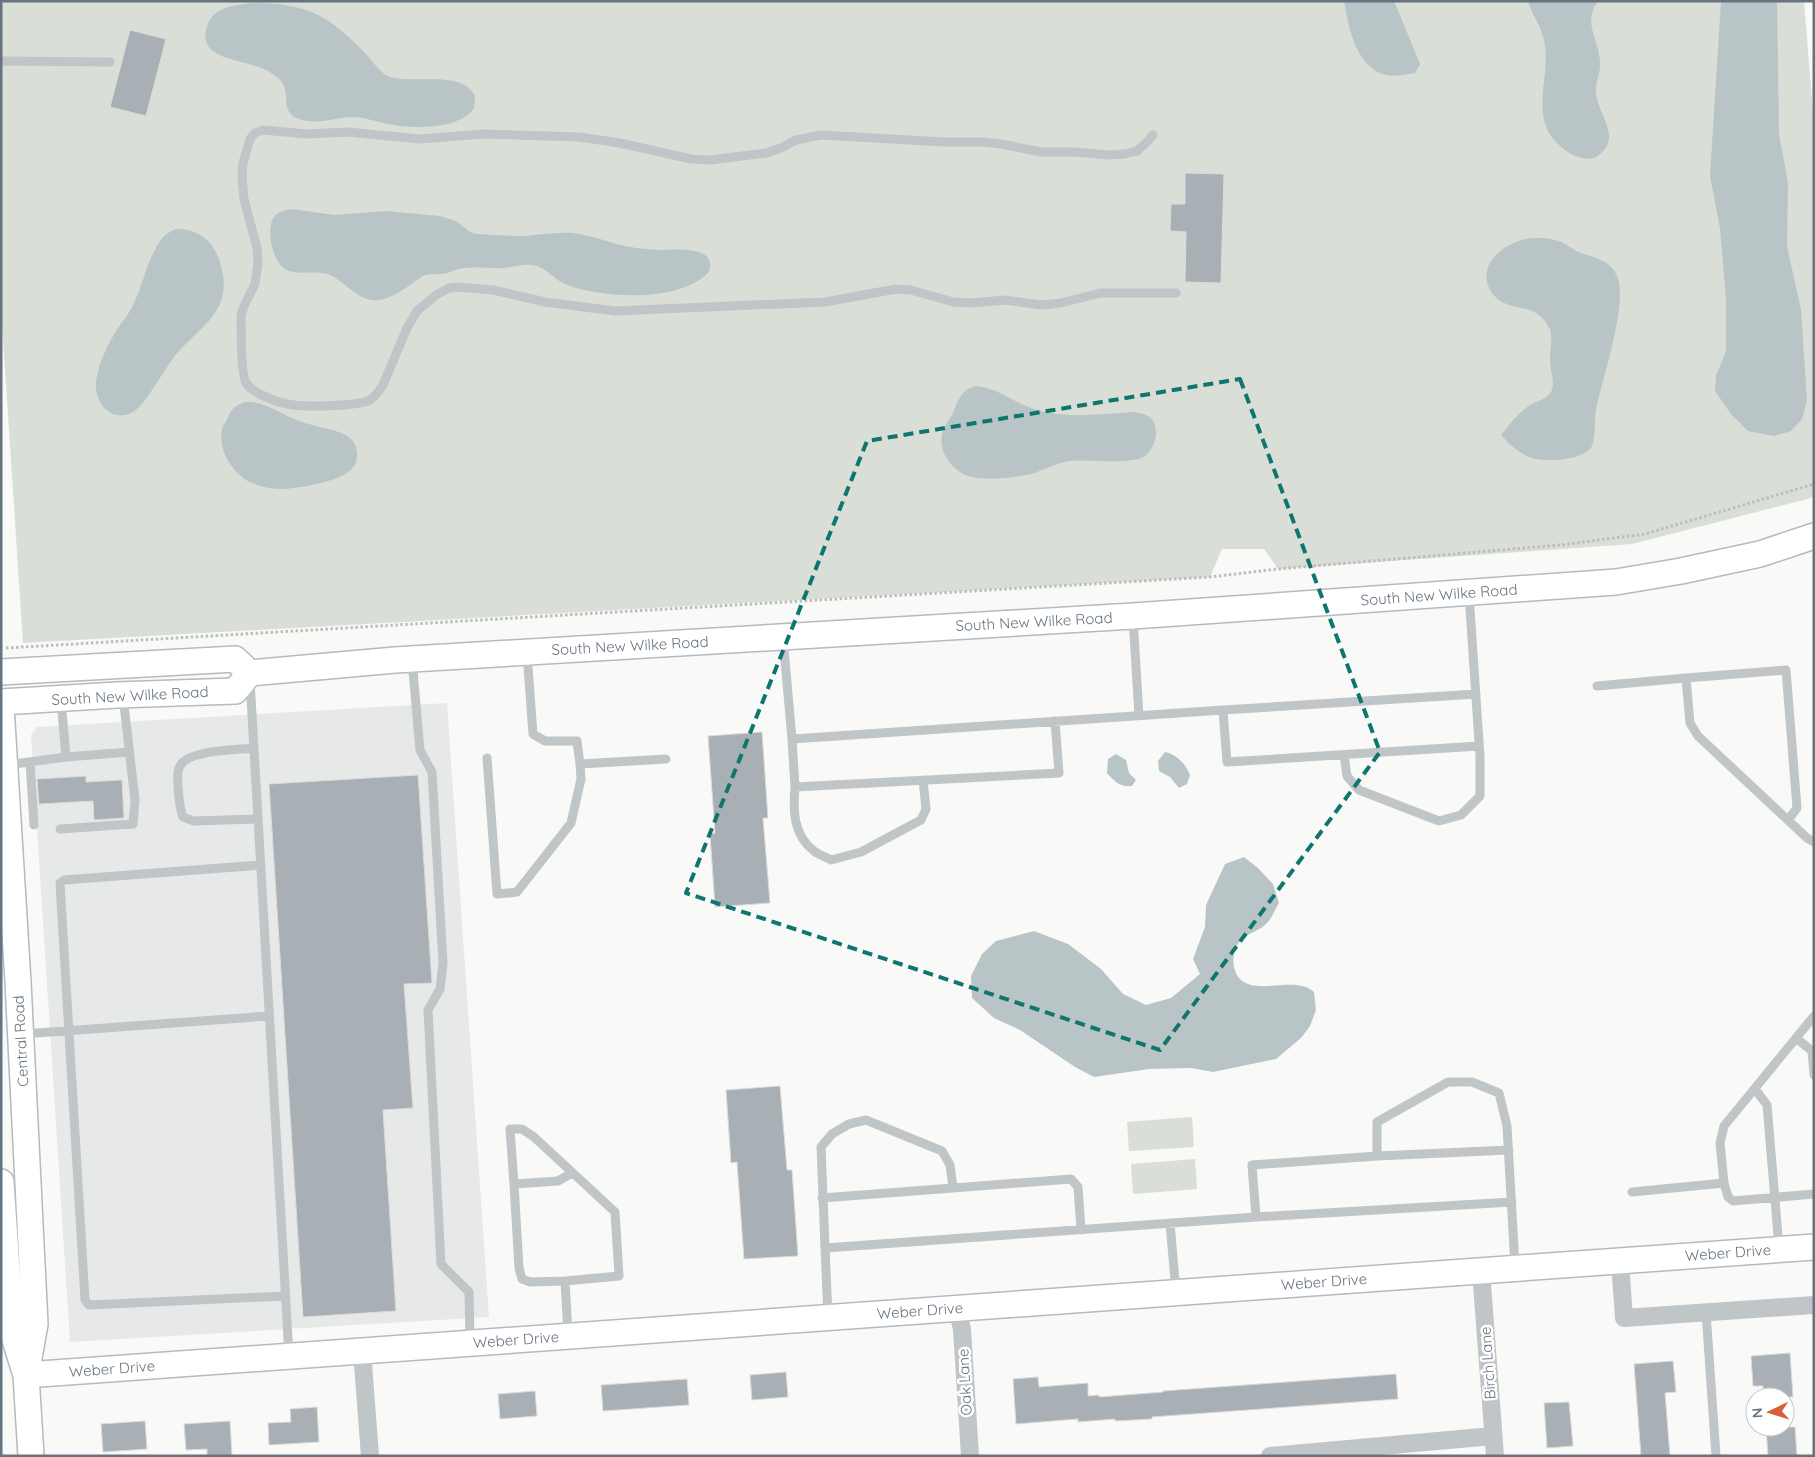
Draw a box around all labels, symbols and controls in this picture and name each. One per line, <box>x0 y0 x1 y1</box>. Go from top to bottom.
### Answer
street label: South New Wilke Road <box>1360 580 1518 609</box>
street label: South New Wilke Road <box>955 608 1113 635</box>
street label: South New Wilke Road <box>551 632 709 659</box>
street label: South New Wilke Road <box>51 682 209 709</box>
street label: Central Road <box>9 995 32 1087</box>
street label: Weber Drive <box>1684 1240 1772 1265</box>
street label: Weber Drive <box>1280 1269 1368 1294</box>
street label: Weber Drive <box>876 1298 964 1323</box>
street label: Birch Lane <box>1475 1326 1500 1400</box>
street label: Weber Drive <box>472 1327 560 1352</box>
street label: Oak Lane <box>953 1348 976 1416</box>
street label: Weber Drive <box>68 1356 156 1381</box>
north arrow <box>1745 1387 1795 1437</box>
text: N <box>1748 1407 1766 1419</box>

